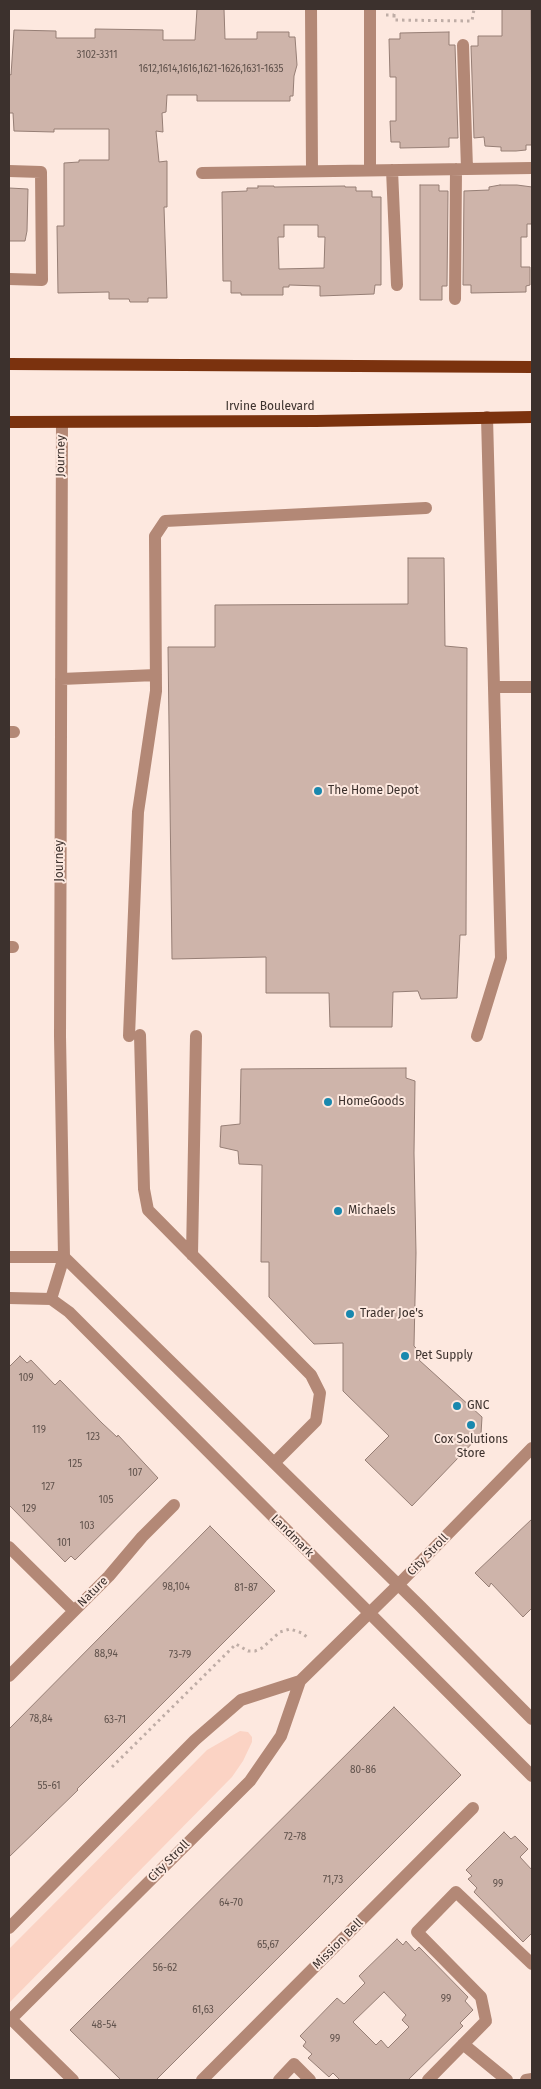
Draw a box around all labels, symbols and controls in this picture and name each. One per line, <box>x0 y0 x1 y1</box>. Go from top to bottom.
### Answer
house number: 3102-3311 <box>76 49 118 61</box>
house number: 1612,1614,1616,1621-1626,1631-1635 <box>139 63 283 75</box>
street label: Irvine Boulevard <box>225 400 315 414</box>
street label: Journey <box>53 435 69 477</box>
place label: The Home Depot <box>328 784 419 798</box>
marker: The Home Depot <box>312 785 324 797</box>
street label: Journey <box>53 840 67 882</box>
place label: HomeGoods <box>338 1095 404 1109</box>
marker: HomeGoods <box>322 1096 334 1108</box>
place label: Michaels <box>348 1204 396 1218</box>
marker: Michaels <box>332 1205 344 1217</box>
place label: Trader Joe's <box>360 1307 423 1321</box>
marker: Trader Joe's <box>344 1308 356 1320</box>
place label: Pet Supply <box>415 1349 473 1363</box>
marker: Pet Supply <box>399 1350 411 1362</box>
house number: 109 <box>18 1372 34 1384</box>
place label: GNC <box>467 1399 489 1413</box>
marker: GNC <box>451 1400 463 1412</box>
marker: Cox Solutions Store <box>465 1419 477 1431</box>
house number: 119 <box>32 1424 46 1436</box>
house number: 123 <box>86 1431 100 1443</box>
place label: Cox Solutions Store <box>434 1433 508 1461</box>
house number: 125 <box>68 1458 82 1470</box>
house number: 107 <box>128 1467 142 1479</box>
house number: 127 <box>41 1481 55 1493</box>
house number: 105 <box>99 1494 113 1506</box>
house number: 129 <box>22 1503 36 1515</box>
street label: Landmark <box>268 1512 316 1560</box>
house number: 103 <box>80 1520 94 1532</box>
street label: City Stroll <box>405 1531 451 1579</box>
house number: 101 <box>57 1537 71 1549</box>
street label: Nature <box>75 1574 111 1610</box>
house number: 98,104 <box>162 1581 190 1593</box>
house number: 81-87 <box>234 1582 258 1594</box>
house number: 88,94 <box>94 1648 118 1660</box>
house number: 73-79 <box>169 1649 191 1661</box>
house number: 78,84 <box>30 1713 52 1725</box>
house number: 63-71 <box>104 1714 126 1726</box>
house number: 80-86 <box>350 1764 376 1776</box>
house number: 55-61 <box>37 1780 61 1792</box>
house number: 72-78 <box>284 1831 306 1843</box>
street label: City Stroll <box>145 1837 193 1885</box>
house number: 71,73 <box>323 1874 343 1886</box>
house number: 99 <box>493 1878 503 1890</box>
house number: 64-70 <box>219 1897 243 1909</box>
street label: Mission Bell <box>310 1916 366 1972</box>
house number: 65,67 <box>257 1939 279 1951</box>
house number: 56-62 <box>153 1962 177 1974</box>
house number: 99 <box>441 1993 451 2005</box>
house number: 61,63 <box>192 2004 214 2016</box>
house number: 48-54 <box>91 2019 117 2031</box>
house number: 99 <box>330 2033 340 2045</box>

